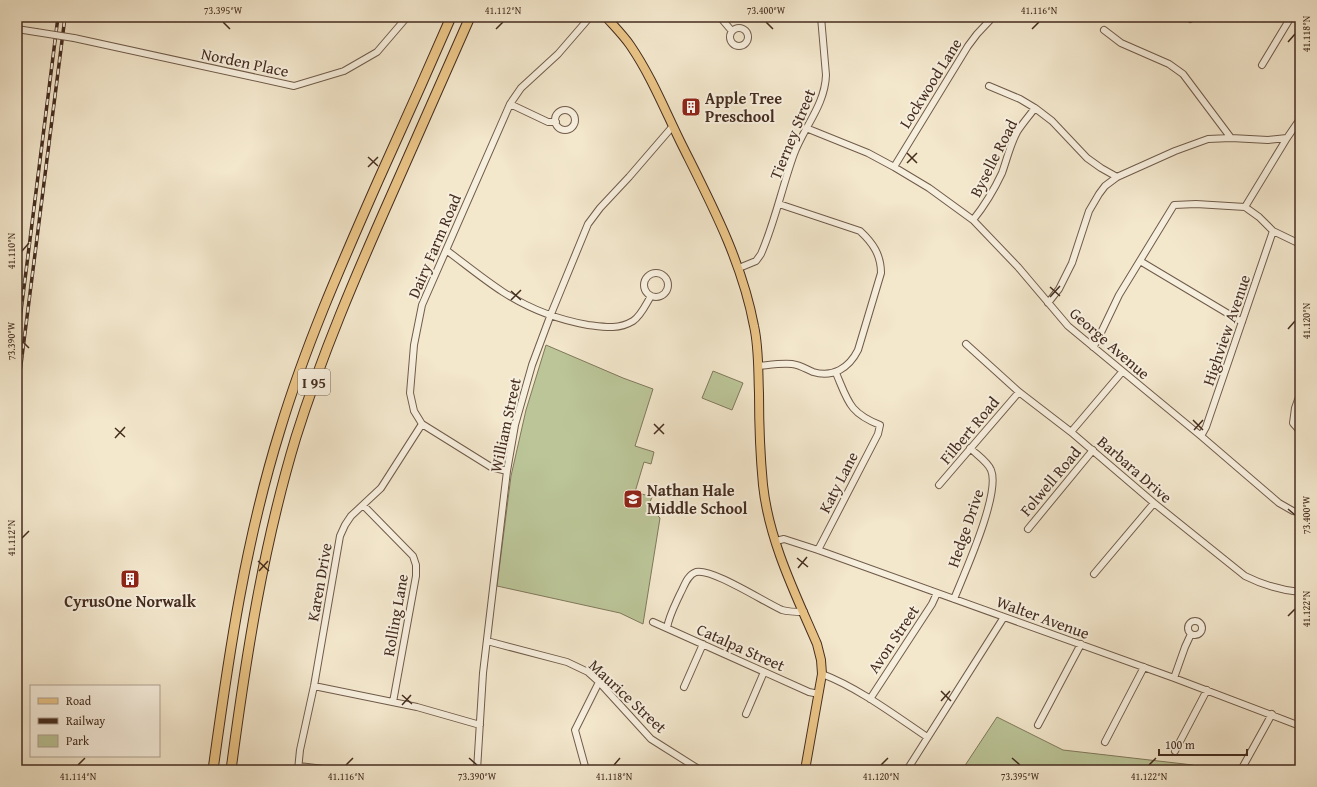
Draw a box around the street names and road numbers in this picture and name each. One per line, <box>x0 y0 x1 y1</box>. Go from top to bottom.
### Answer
street label: Lockwood Lane <box>893 33 967 133</box>
street label: Norden Place <box>199 41 291 83</box>
street label: Tierney Street <box>763 85 821 183</box>
street label: Byselle Road <box>963 115 1023 201</box>
street label: Dairy Farm Road <box>401 190 467 302</box>
street label: Highview Avenue <box>1196 271 1256 389</box>
street label: George Avenue <box>1064 301 1156 385</box>
road number: I 95 <box>298 369 330 395</box>
street label: William Street <box>483 375 527 475</box>
street label: Filbert Road <box>934 391 1005 469</box>
street label: Barbara Drive <box>1092 430 1178 508</box>
street label: Folwell Road <box>1014 441 1087 521</box>
street label: Katy Lane <box>812 447 864 517</box>
street label: Hedge Drive <box>940 486 990 570</box>
street label: Karen Drive <box>300 541 338 623</box>
street label: Rolling Lane <box>376 572 414 658</box>
street label: Walter Avenue <box>993 589 1093 645</box>
street label: Avon Street <box>861 600 925 678</box>
street label: Catalpa Street <box>693 617 789 677</box>
street label: Maurice Street <box>584 653 673 739</box>

